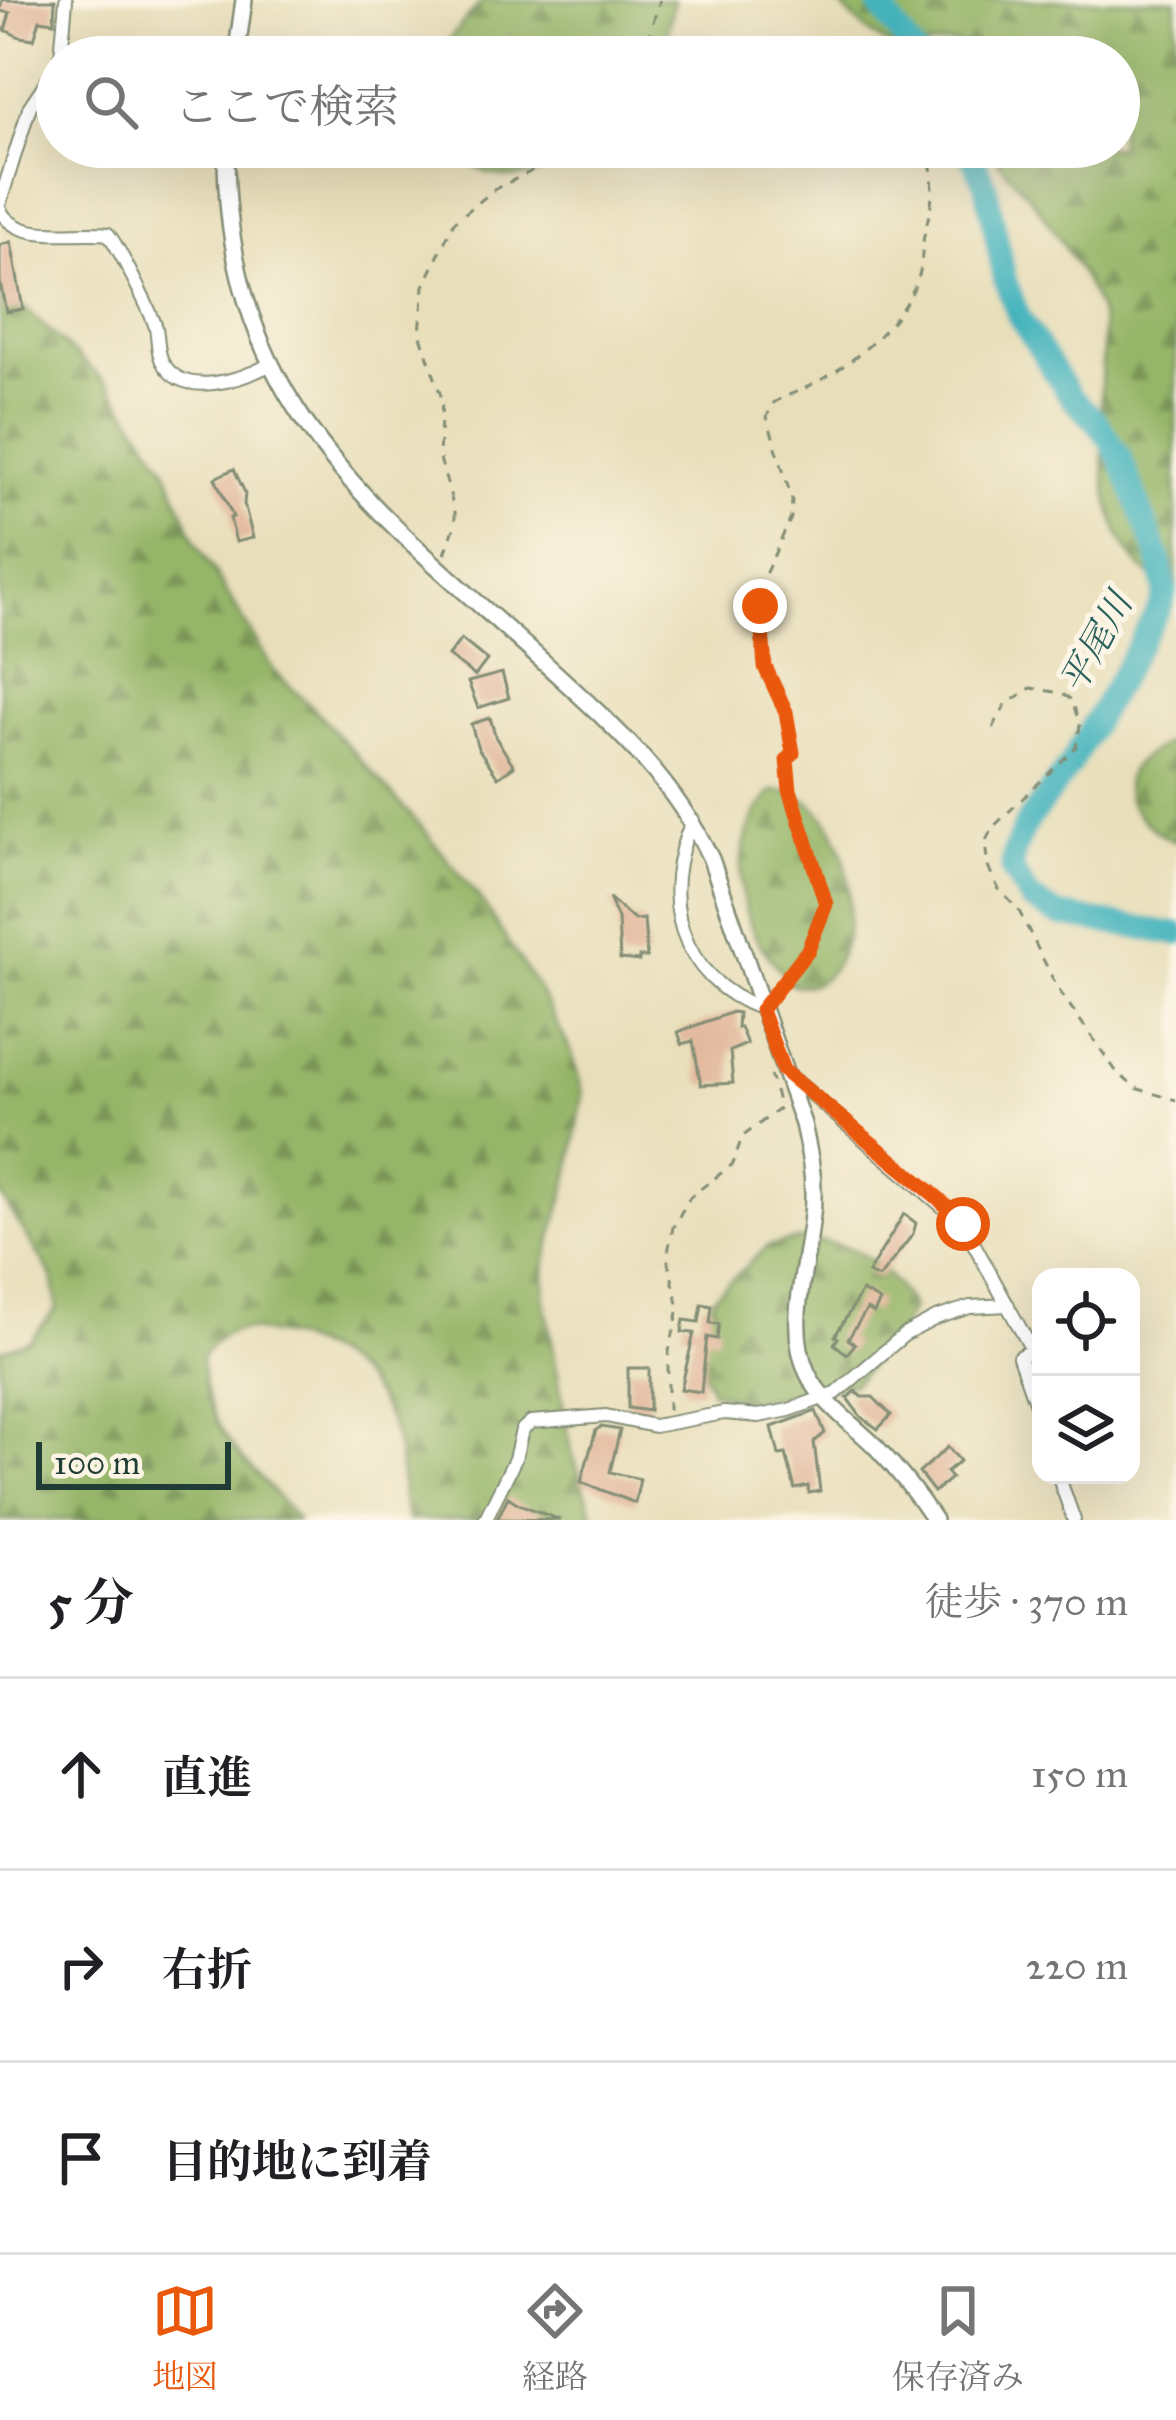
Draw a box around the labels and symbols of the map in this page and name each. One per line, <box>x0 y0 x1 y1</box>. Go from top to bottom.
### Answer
route end <box>733 579 787 633</box>
water label: 平尾川 <box>1051 582 1143 701</box>
route start <box>936 1197 990 1251</box>
scale bar <box>36 1436 231 1489</box>

